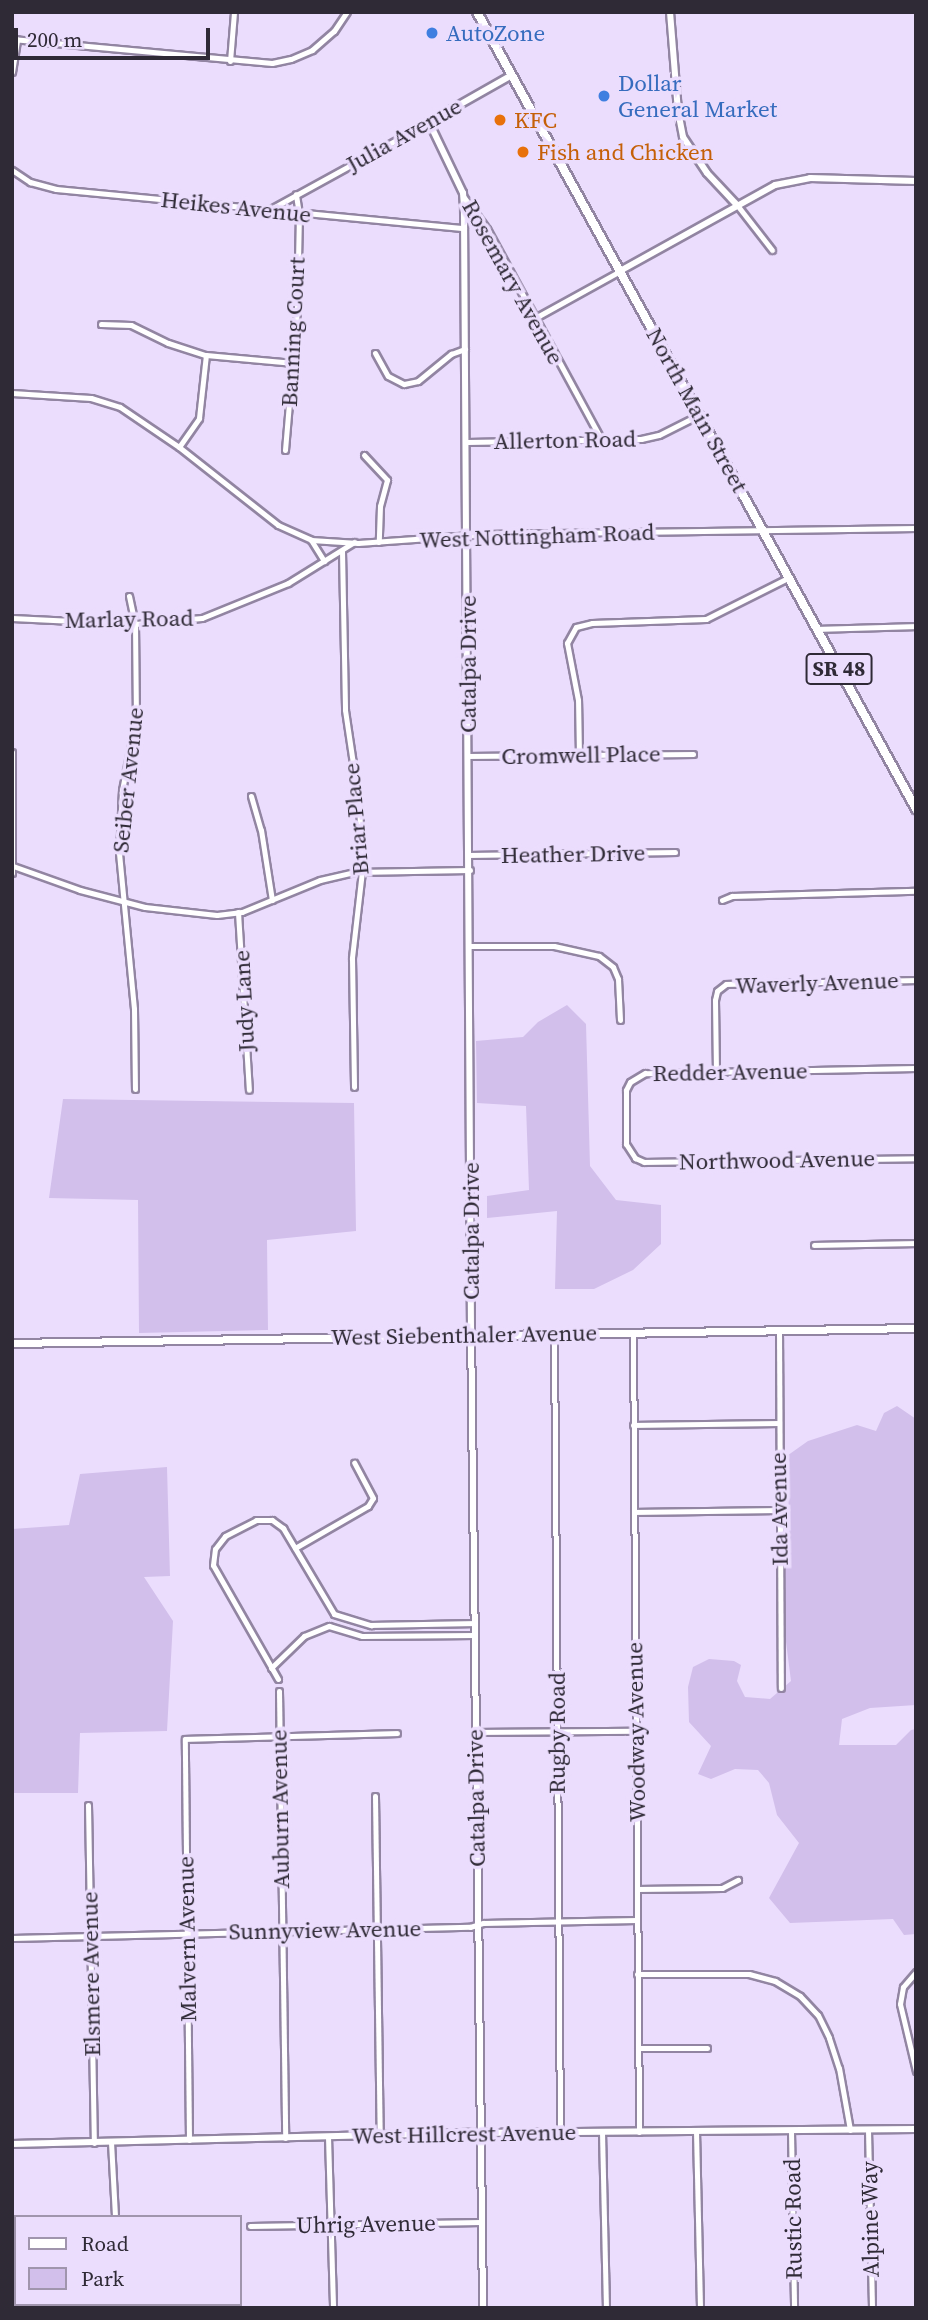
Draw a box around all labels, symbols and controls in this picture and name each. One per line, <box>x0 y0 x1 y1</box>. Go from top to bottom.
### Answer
scale bar <box>18 14 214 58</box>
place label: AutoZone <box>446 19 545 47</box>
text: 200 m <box>27 25 82 54</box>
marker: AutoZone <box>424 25 440 41</box>
place label: Dollar General Market <box>618 69 777 123</box>
marker: Dollar General Market <box>596 88 612 104</box>
street label: Julia Avenue <box>342 92 466 178</box>
place label: KFC <box>514 106 557 134</box>
marker: KFC <box>492 112 508 128</box>
place label: Fish and Chicken <box>537 138 714 166</box>
marker: Fish and Chicken <box>515 144 531 160</box>
street label: Heikes Avenue <box>159 185 313 229</box>
street label: Rosemary Avenue <box>456 195 570 369</box>
street label: Banning Court <box>275 256 311 408</box>
street label: North Main Street <box>640 323 754 497</box>
street label: Allerton Road <box>494 425 636 455</box>
street label: West Nottingham Road <box>419 518 655 554</box>
street label: Catalpa Drive <box>454 595 482 733</box>
street label: Marlay Road <box>64 604 194 634</box>
road number: SR 48 <box>804 652 874 686</box>
street label: Seiber Avenue <box>107 706 149 854</box>
street label: Cromwell Place <box>501 740 661 770</box>
street label: Briar Place <box>337 762 375 876</box>
street label: Heather Drive <box>501 839 645 869</box>
street label: Judy Lane <box>228 949 260 1053</box>
street label: Waverly Avenue <box>735 966 899 1000</box>
street label: Redder Avenue <box>652 1057 808 1087</box>
street label: Northwood Avenue <box>679 1144 875 1176</box>
street label: Catalpa Drive <box>457 1162 485 1300</box>
street label: West Siebenthaler Avenue <box>331 1319 597 1351</box>
street label: Ida Avenue <box>764 1452 794 1566</box>
street label: Woodway Avenue <box>621 1642 651 1822</box>
street label: Rugby Road <box>543 1672 571 1794</box>
street label: Auburn Avenue <box>265 1729 295 1889</box>
street label: Catalpa Drive <box>461 1729 491 1867</box>
street label: Malvern Avenue <box>172 1856 202 2022</box>
street label: Elsmere Avenue <box>76 1891 106 2057</box>
street label: Sunnyview Avenue <box>228 1915 422 1945</box>
street label: West Hillcrest Avenue <box>352 2118 576 2150</box>
street label: Rustic Road <box>778 2158 808 2280</box>
street label: Alpine Way <box>855 2160 885 2278</box>
street label: Uhrig Avenue <box>296 2209 436 2239</box>
legend <box>14 2215 242 2306</box>
text: Road <box>81 2229 129 2258</box>
text: Park <box>81 2264 124 2293</box>

